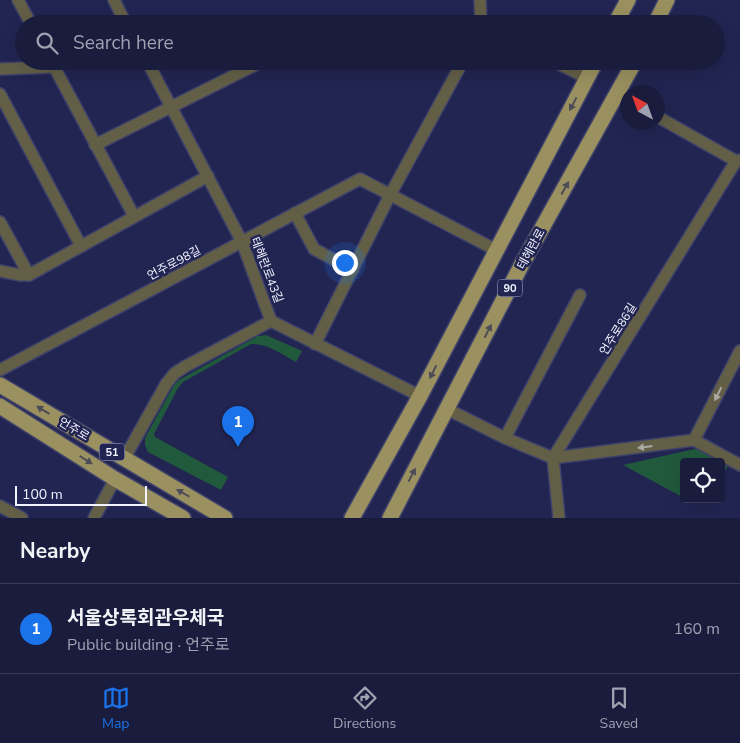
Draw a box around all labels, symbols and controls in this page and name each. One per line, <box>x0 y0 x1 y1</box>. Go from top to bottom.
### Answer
search box <box>15 15 725 70</box>
icon: search <box>33 29 61 57</box>
text: Search here <box>73 30 174 56</box>
north arrow <box>620 85 665 130</box>
one-way arrow <box>569 97 577 112</box>
one-way arrow <box>561 181 569 195</box>
street label: 테헤란로 <box>513 226 549 272</box>
street label: 테헤란로43길 <box>247 235 287 305</box>
street label: 언주로98길 <box>144 242 204 284</box>
your location <box>332 250 358 276</box>
road number: 90 <box>498 280 522 296</box>
street label: 언주로86길 <box>596 300 640 358</box>
one-way arrow <box>484 324 492 338</box>
one-way arrow <box>428 366 437 379</box>
one-way arrow <box>714 387 722 401</box>
one-way arrow <box>36 406 49 415</box>
pin: 1 <box>222 406 254 447</box>
street label: 언주로 <box>56 414 92 444</box>
one-way arrow <box>637 443 653 451</box>
road number: 51 <box>100 444 124 461</box>
one-way arrow <box>79 455 92 465</box>
map controls <box>680 458 725 503</box>
button: locate <box>680 458 725 503</box>
one-way arrow <box>408 468 417 482</box>
scale bar <box>15 483 148 506</box>
text: 100 m <box>22 485 63 504</box>
one-way arrow <box>176 489 189 498</box>
text: Nearby <box>20 537 90 565</box>
text: 서울상록회관우체국 <box>67 605 224 631</box>
text: 1 <box>31 618 41 640</box>
text: 160 m <box>673 618 720 640</box>
text: Public building · 언주로 <box>67 634 230 656</box>
tab: Map <box>102 684 130 733</box>
tab: Directions <box>333 684 396 733</box>
tab: Saved <box>600 684 638 733</box>

